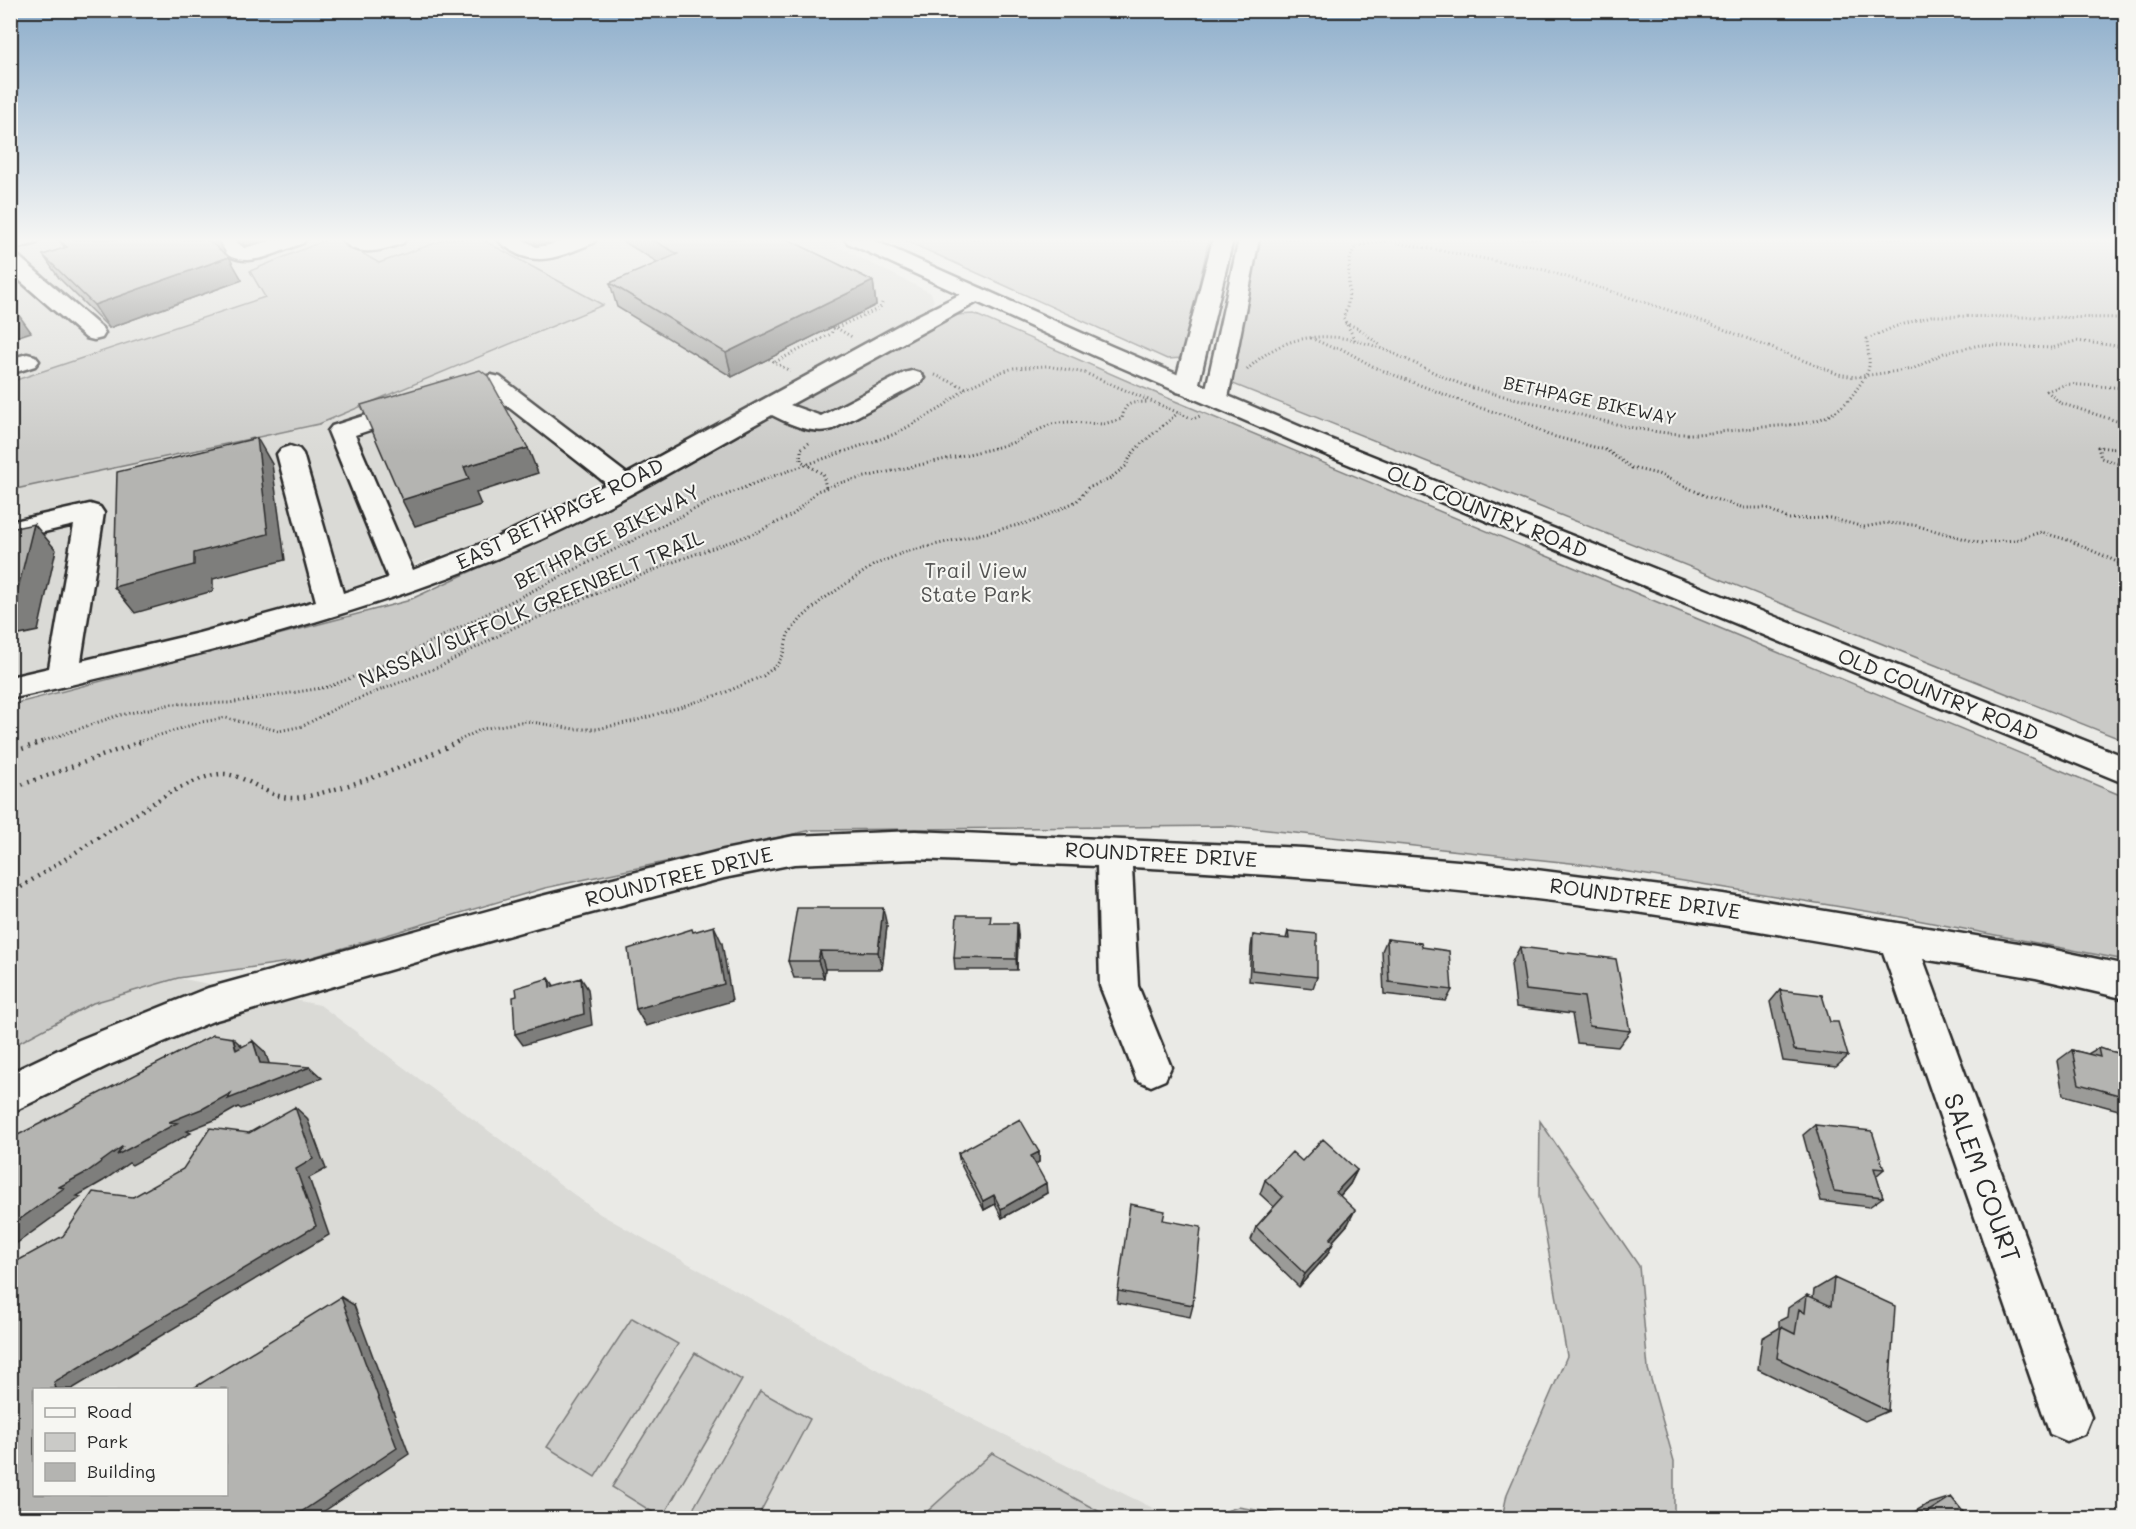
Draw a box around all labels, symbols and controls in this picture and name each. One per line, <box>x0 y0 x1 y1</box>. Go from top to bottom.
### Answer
street label: BETHPAGE BIKEWAY <box>1502 370 1679 430</box>
street label: EAST BETHPAGE ROAD <box>451 451 668 575</box>
street label: OLD COUNTRY ROAD <box>1383 458 1592 563</box>
street label: BETHPAGE BIKEWAY <box>509 477 704 594</box>
street label: NASSAU/SUFFOLK GREENBELT TRAIL <box>354 522 707 693</box>
park label: Trail View State Park <box>921 556 1031 607</box>
street label: OLD COUNTRY ROAD <box>1834 641 2043 746</box>
street label: ROUNDTREE DRIVE <box>1064 835 1258 872</box>
street label: ROUNDTREE DRIVE <box>582 839 775 912</box>
street label: ROUNDTREE DRIVE <box>1548 871 1742 924</box>
street label: SALEM COURT <box>1937 1088 2029 1267</box>
legend <box>33 1388 228 1496</box>
text: Road <box>87 1399 132 1423</box>
text: Park <box>87 1429 128 1453</box>
text: Building <box>87 1459 155 1483</box>

